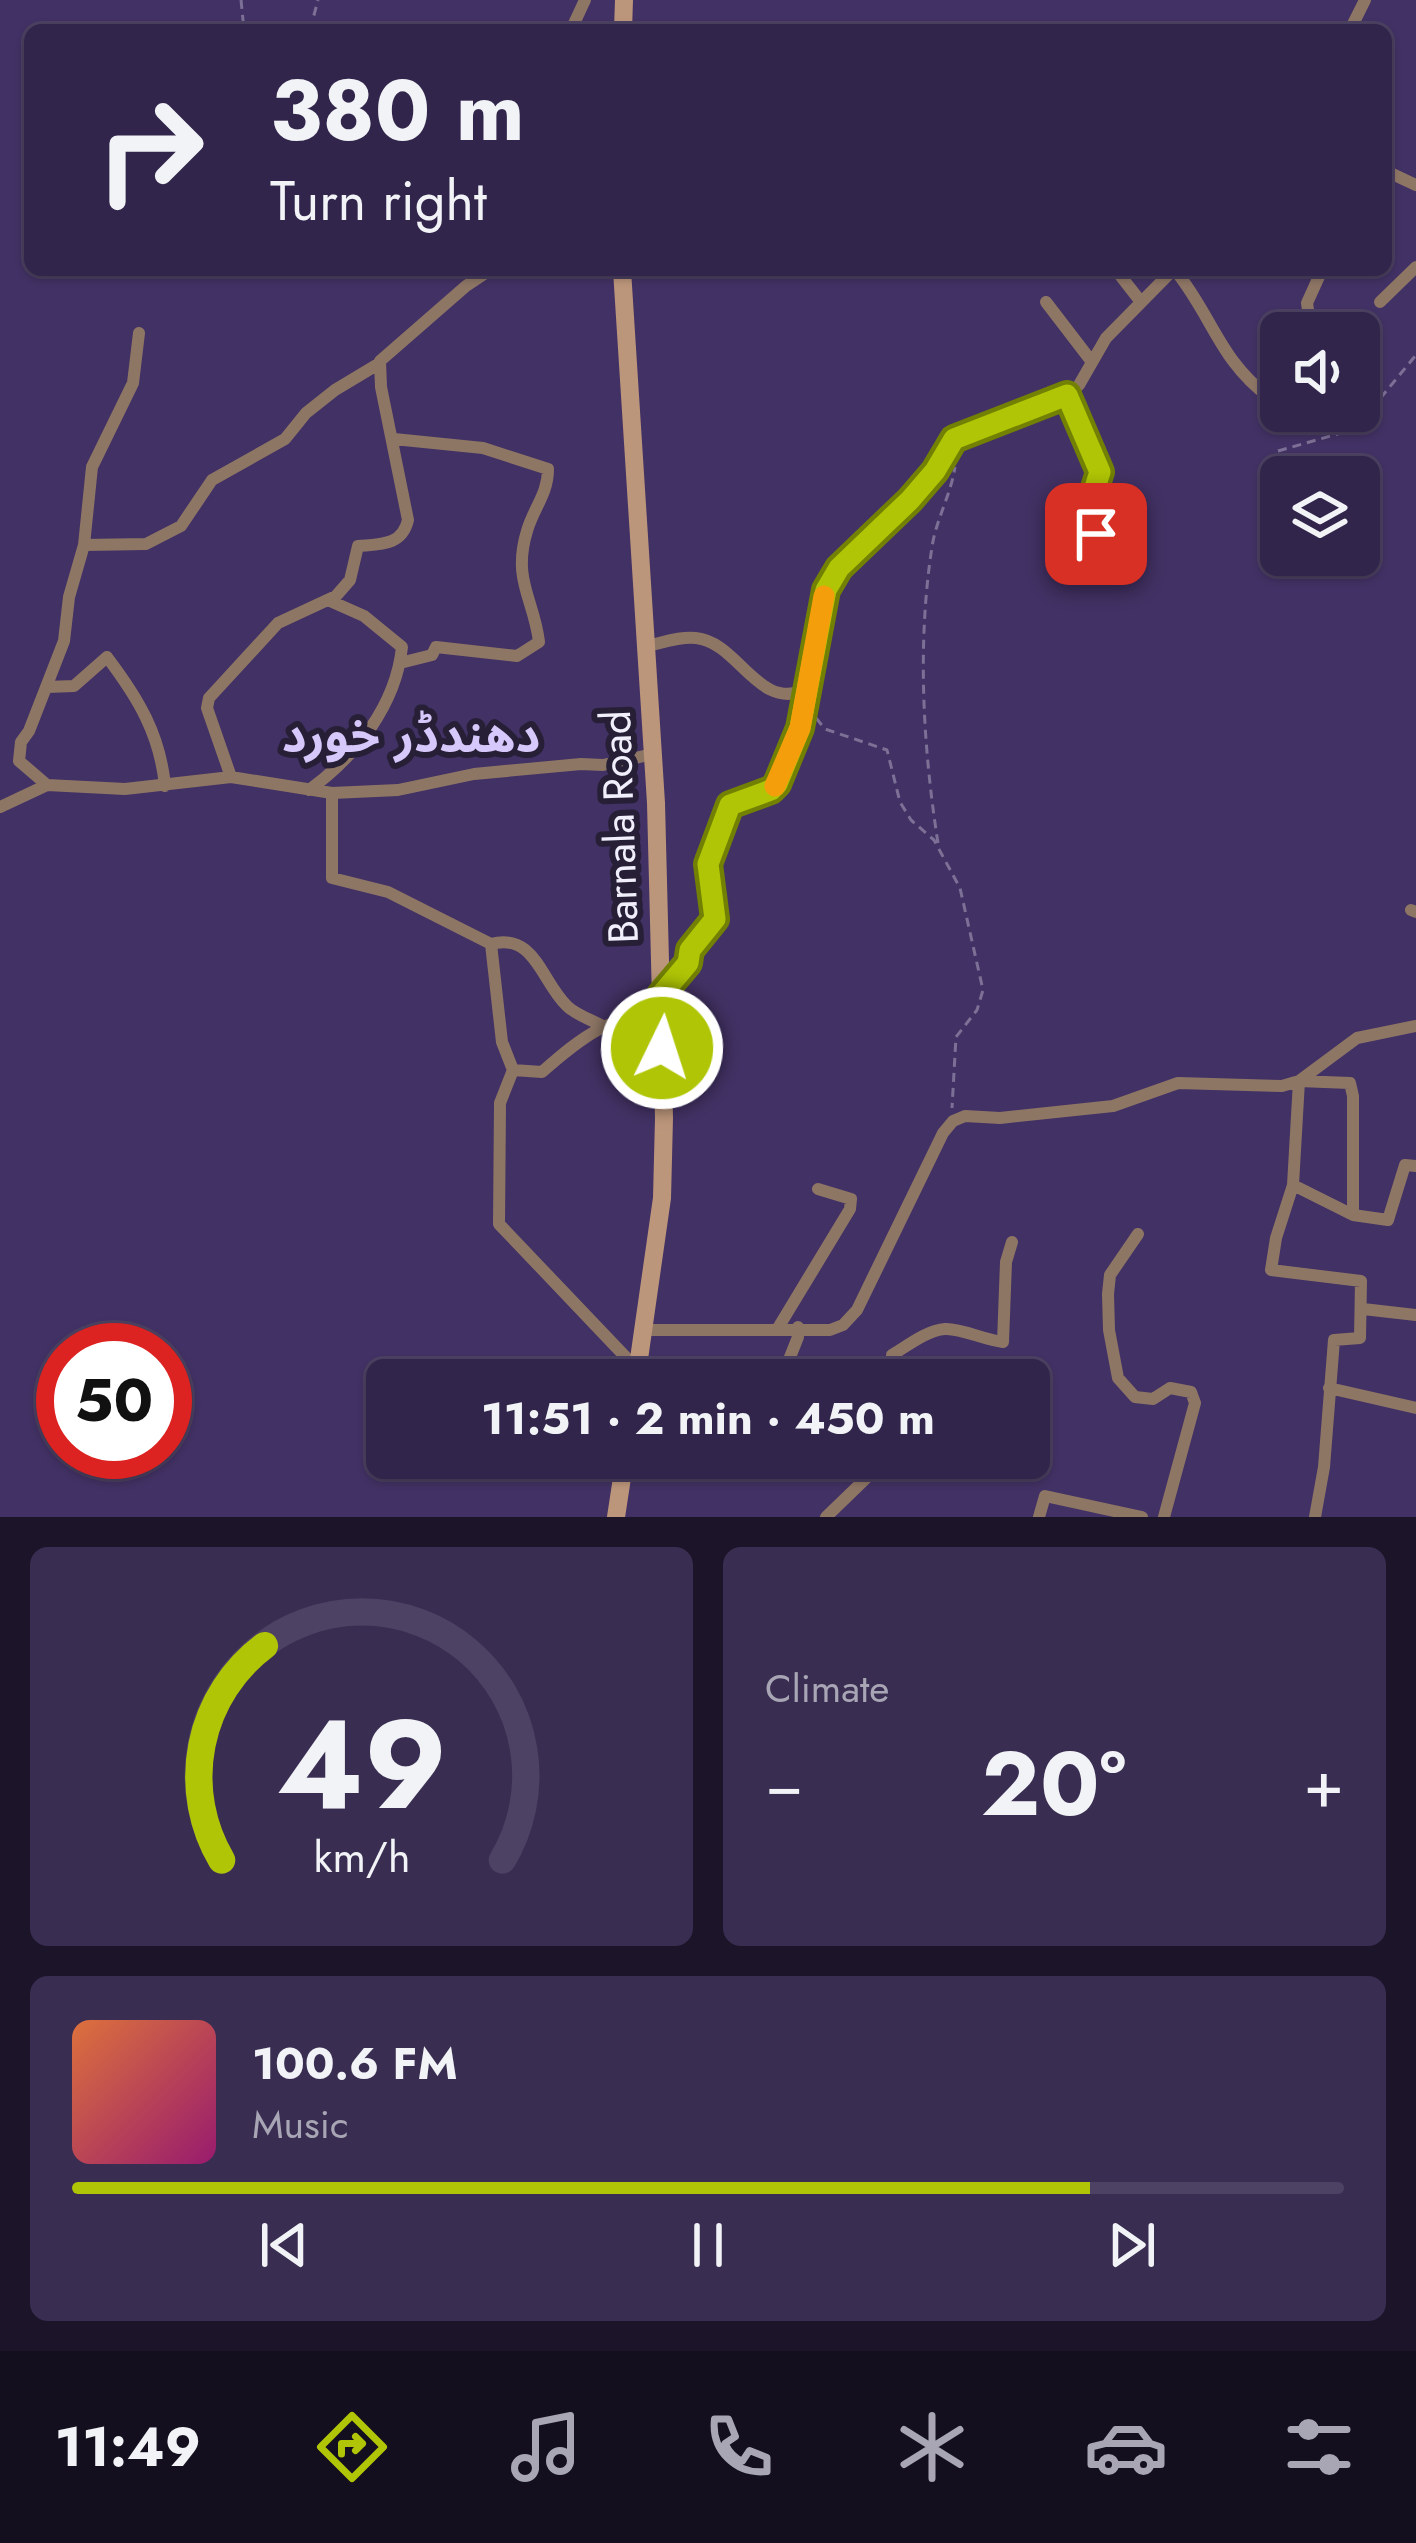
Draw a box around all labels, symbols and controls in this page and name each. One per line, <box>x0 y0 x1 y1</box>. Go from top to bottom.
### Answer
text: 380 m <box>270 50 525 172</box>
icon: right <box>72 72 228 228</box>
text: Turn right <box>270 162 487 240</box>
map controls <box>1260 312 1380 576</box>
button: sound <box>1260 312 1380 432</box>
button: layers <box>1260 456 1380 576</box>
pin <box>1045 483 1147 585</box>
icon: arrive <box>1063 501 1129 567</box>
district label: دھندڈر خورد <box>282 701 540 770</box>
street label: Barnala Road <box>585 709 654 945</box>
position arrow <box>599 985 725 1111</box>
speed limit sign: 50 <box>36 1323 192 1479</box>
text: 11:51 · 2 min · 450 m <box>481 1386 935 1451</box>
text: Climate <box>765 1660 889 1717</box>
text: 49 <box>276 1675 447 1856</box>
text: 20° <box>981 1719 1126 1849</box>
text: − <box>765 1736 804 1832</box>
text: + <box>1303 1736 1344 1832</box>
text: km/h <box>313 1825 410 1887</box>
text: 100.6 FM <box>252 2031 458 2096</box>
text: Music <box>252 2096 349 2153</box>
icon: previous <box>251 2212 317 2278</box>
icon: pause <box>675 2212 741 2278</box>
icon: next <box>1099 2212 1165 2278</box>
icon: directions <box>310 2405 394 2489</box>
icon: music <box>504 2405 588 2489</box>
icon: phone <box>697 2405 781 2489</box>
icon: climate <box>890 2405 974 2489</box>
icon: car <box>1084 2405 1168 2489</box>
icon: filters <box>1277 2405 1361 2489</box>
text: 11:49 <box>55 2408 201 2486</box>

